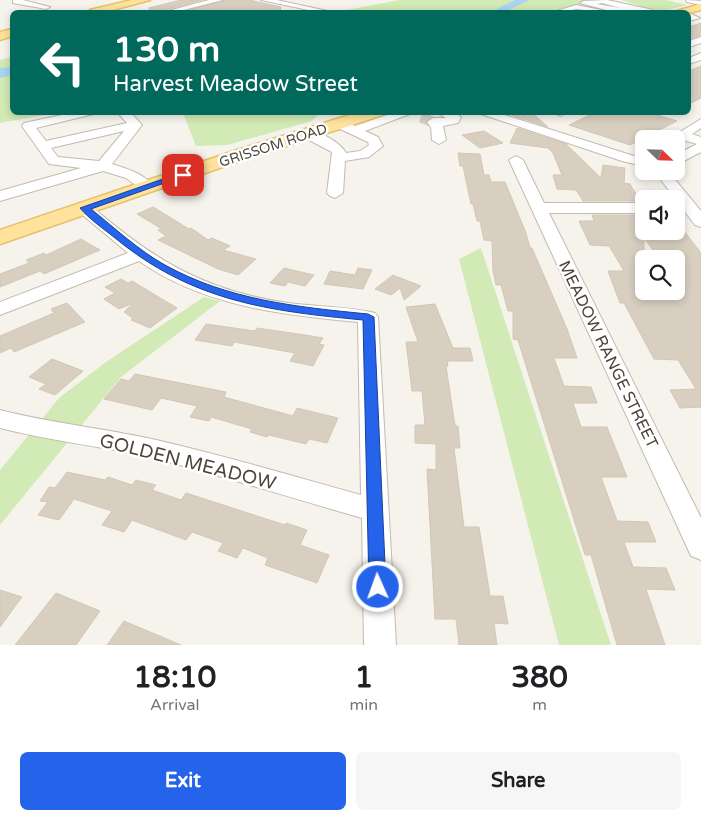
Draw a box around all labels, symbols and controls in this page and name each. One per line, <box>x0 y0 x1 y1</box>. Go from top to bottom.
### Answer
text: 130 m <box>113 29 220 71</box>
icon: left <box>30 30 95 95</box>
text: Harvest Meadow Street <box>113 71 358 97</box>
street label: GRISSOM ROAD <box>217 120 329 171</box>
north arrow <box>635 130 685 180</box>
map controls <box>635 130 685 300</box>
pin <box>162 154 204 196</box>
icon: arrive <box>169 161 197 189</box>
button: sound <box>635 190 685 240</box>
button: search <box>635 250 685 300</box>
street label: MEADOW RANGE STREET <box>554 257 662 452</box>
street label: GOLDEN MEADOW <box>97 429 278 495</box>
position arrow <box>351 560 403 612</box>
text: 18:10 <box>133 659 216 696</box>
text: 1 <box>354 659 373 696</box>
text: 380 <box>511 659 568 696</box>
text: Arrival <box>150 695 200 715</box>
text: min <box>350 695 378 715</box>
text: m <box>532 695 547 715</box>
button: Exit <box>20 752 346 810</box>
button: Share <box>356 752 681 810</box>

